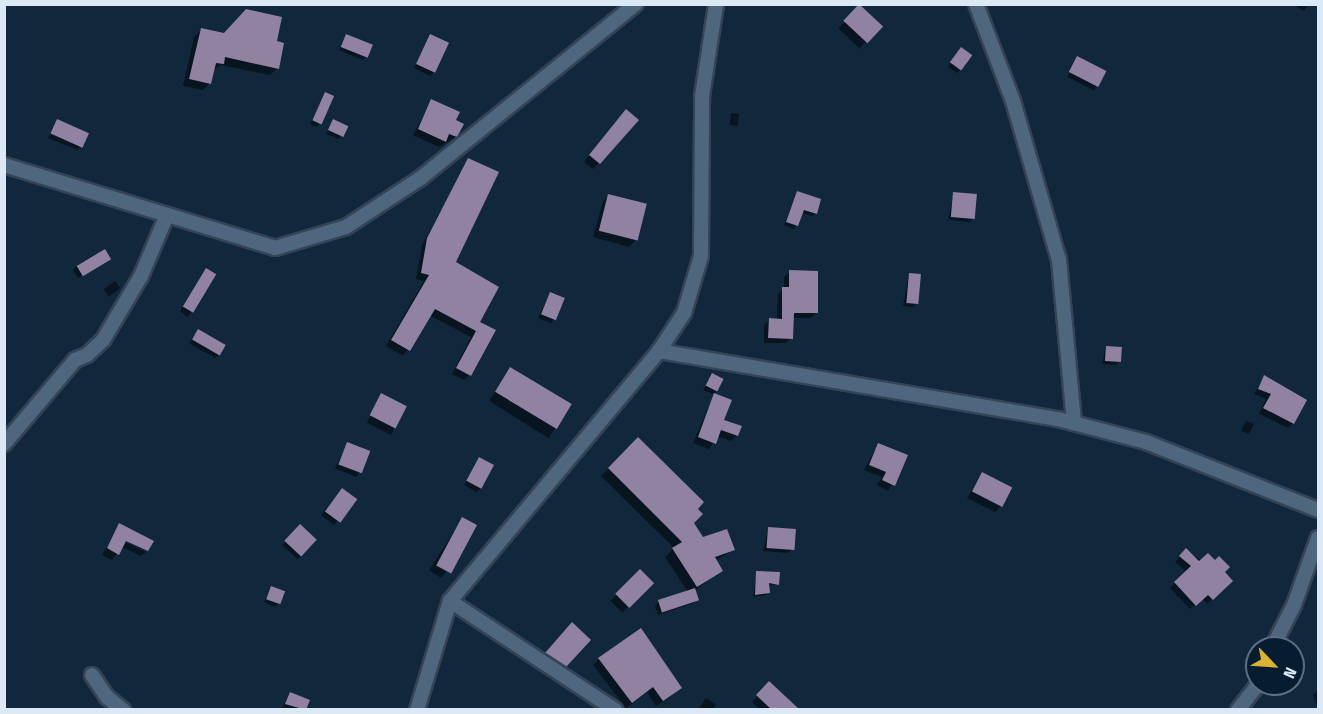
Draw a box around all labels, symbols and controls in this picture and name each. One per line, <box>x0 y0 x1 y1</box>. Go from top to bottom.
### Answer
north arrow <box>1245 636 1305 696</box>
text: N <box>1279 665 1301 681</box>

